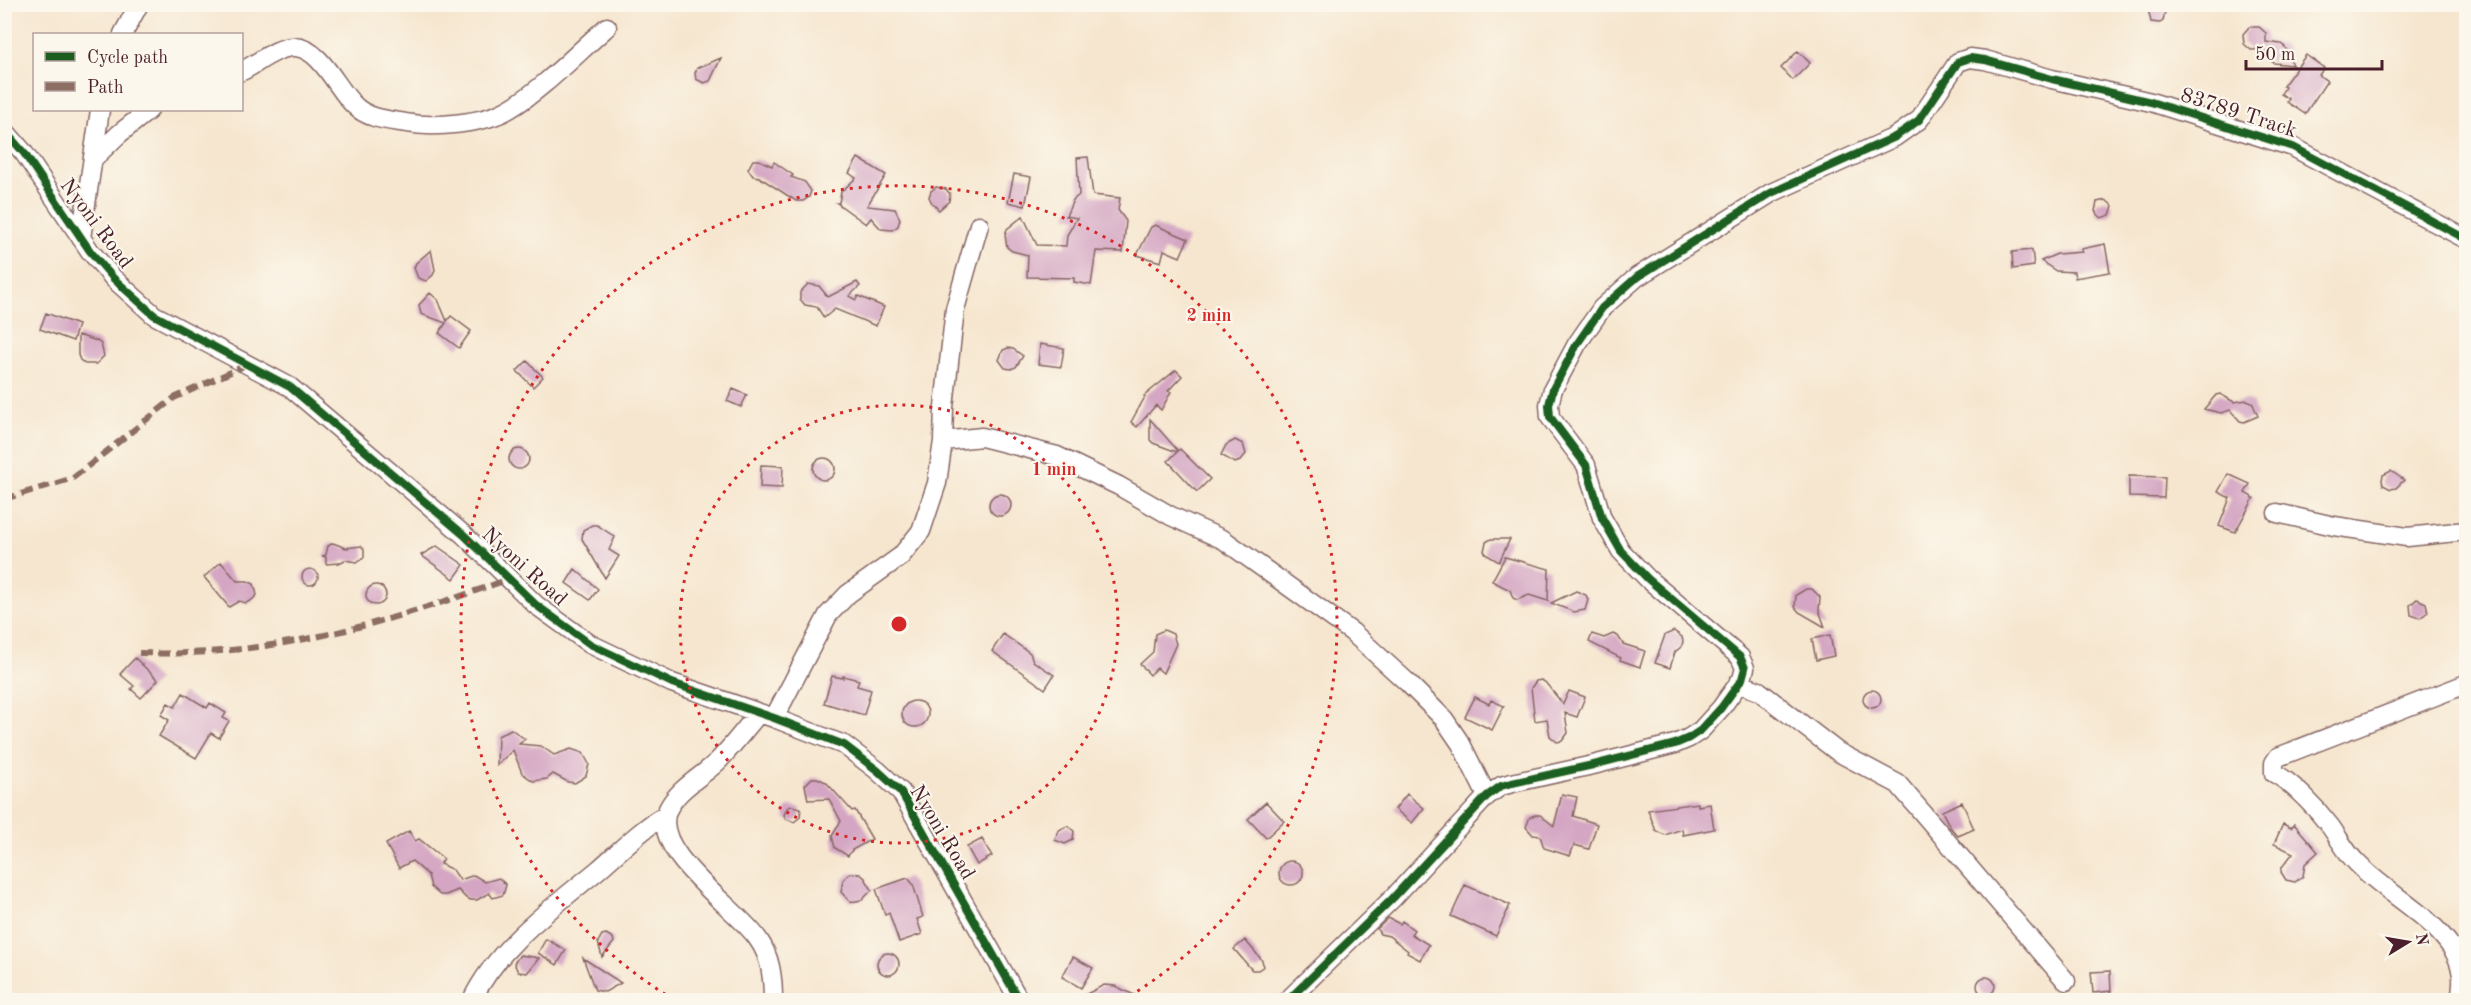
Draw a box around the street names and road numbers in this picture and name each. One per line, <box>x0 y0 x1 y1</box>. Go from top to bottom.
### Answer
street label: 83789 Track <box>2178 85 2299 142</box>
street label: Nyoni Road <box>55 175 136 273</box>
street label: Nyoni Road <box>477 524 571 611</box>
street label: Nyoni Road <box>905 782 978 884</box>

